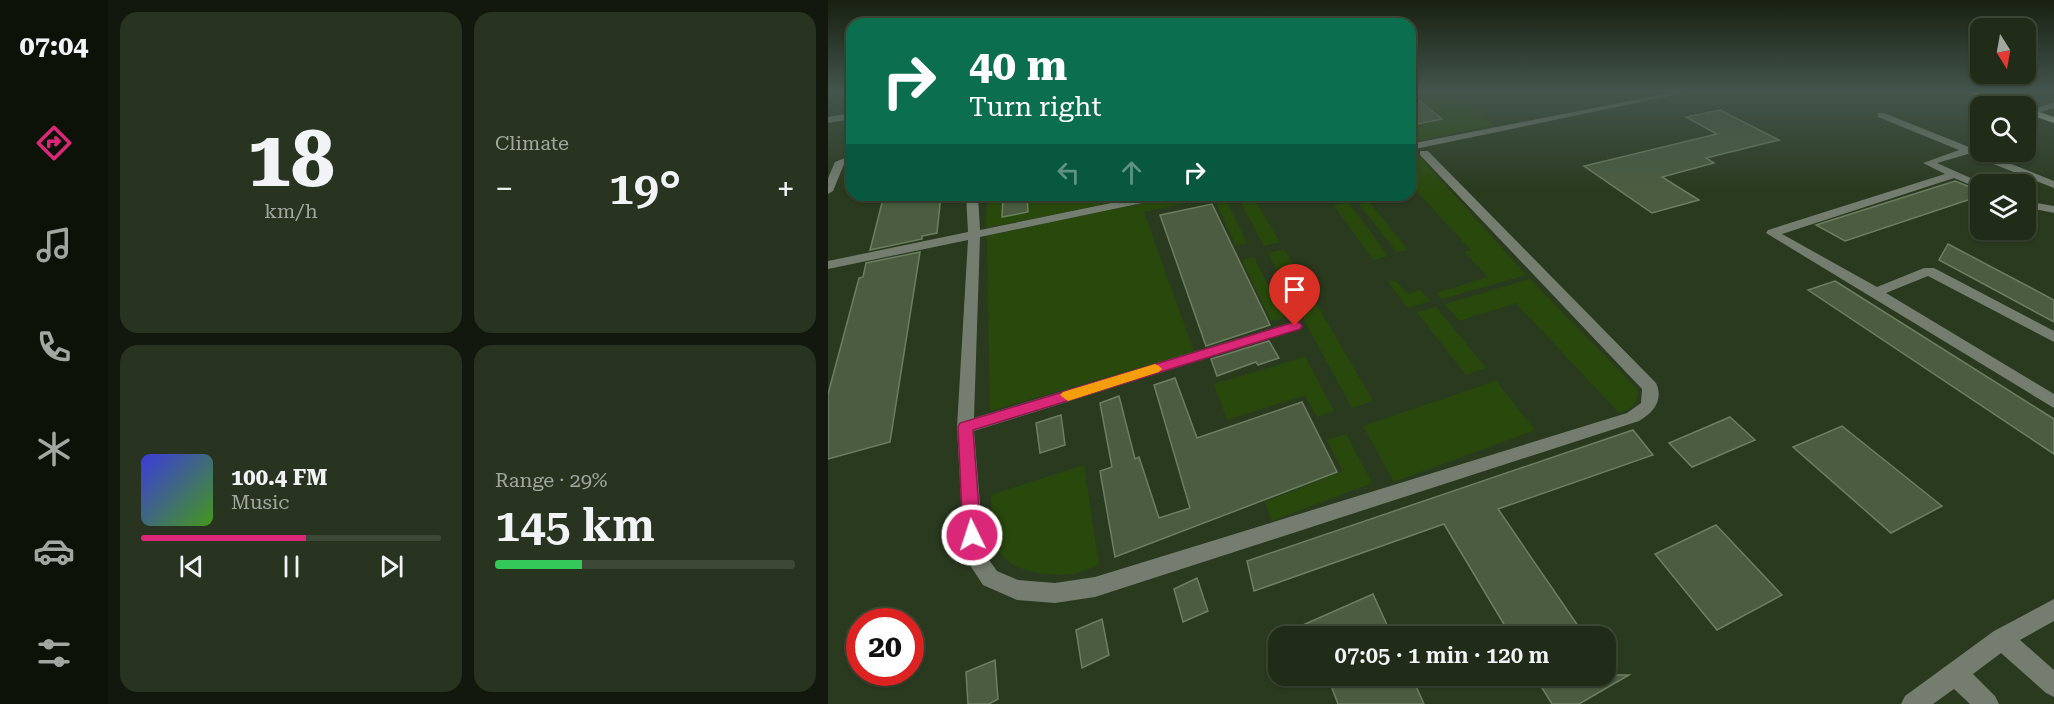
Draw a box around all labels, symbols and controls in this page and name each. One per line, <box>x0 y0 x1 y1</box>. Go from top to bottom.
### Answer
north arrow <box>1970 18 2036 84</box>
map controls <box>1970 18 2036 240</box>
text: 07:04 <box>20 30 88 62</box>
text: 40 m <box>969 41 1067 90</box>
icon: right <box>870 42 948 120</box>
text: Turn right <box>969 91 1102 123</box>
button: search <box>1970 96 2036 162</box>
text: 18 <box>247 114 335 205</box>
icon: directions <box>33 122 75 164</box>
text: Climate <box>495 131 569 155</box>
icon: left <box>1052 156 1085 189</box>
icon: ahead <box>1115 156 1148 189</box>
icon: right <box>1178 156 1211 189</box>
text: 19° <box>609 162 681 215</box>
text: − <box>495 169 513 208</box>
text: + <box>777 169 795 208</box>
button: layers <box>1970 174 2036 240</box>
text: km/h <box>264 199 318 223</box>
icon: music <box>33 224 75 266</box>
pin <box>1269 264 1320 326</box>
icon: arrive <box>1278 273 1311 306</box>
icon: phone <box>33 326 75 368</box>
icon: climate <box>33 428 75 470</box>
text: 100.4 FM <box>231 465 328 490</box>
text: Range · 29% <box>495 468 607 492</box>
text: Music <box>231 490 290 514</box>
text: 145 km <box>495 499 655 552</box>
position arrow <box>940 503 1004 567</box>
icon: car <box>33 530 75 572</box>
icon: previous <box>175 550 208 583</box>
icon: pause <box>275 550 308 583</box>
icon: next <box>375 550 408 583</box>
speed limit sign: 20 <box>846 608 924 686</box>
icon: filters <box>33 632 75 674</box>
text: 07:05 · 1 min · 120 m <box>1335 643 1549 668</box>

